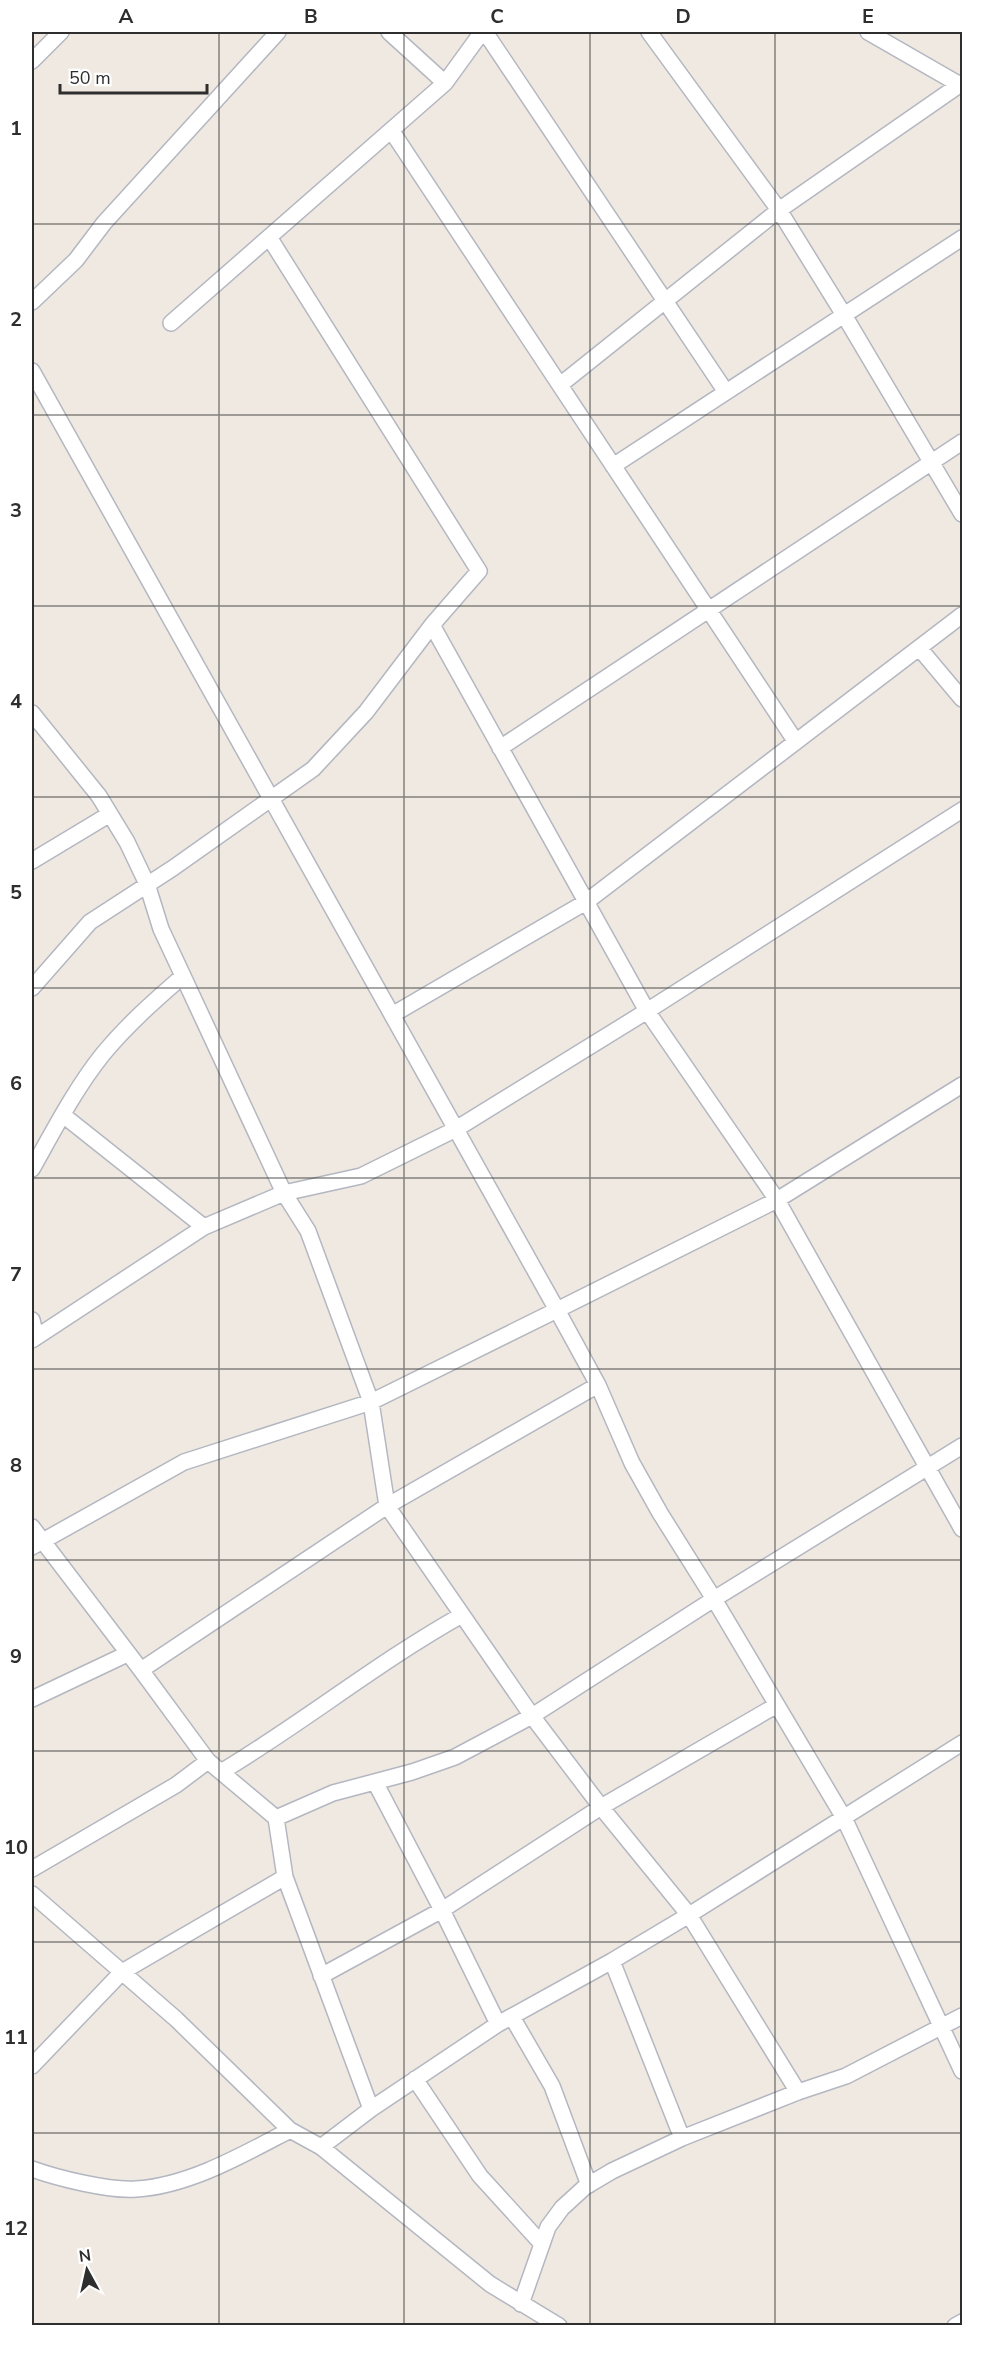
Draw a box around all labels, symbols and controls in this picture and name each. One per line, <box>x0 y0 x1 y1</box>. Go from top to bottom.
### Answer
text: A <box>119 3 134 30</box>
text: B <box>304 3 318 30</box>
text: C <box>490 3 504 30</box>
text: D <box>675 3 691 30</box>
text: E <box>862 3 874 30</box>
scale bar <box>60 57 207 95</box>
text: 50 m <box>69 66 111 90</box>
text: 1 <box>10 115 22 142</box>
text: 2 <box>10 306 22 333</box>
text: 3 <box>10 497 22 524</box>
text: 4 <box>10 688 22 715</box>
text: 5 <box>10 879 22 906</box>
text: 6 <box>10 1070 22 1097</box>
text: 7 <box>10 1261 22 1288</box>
text: 8 <box>10 1452 22 1479</box>
text: 9 <box>10 1643 22 1670</box>
text: 10 <box>4 1834 28 1861</box>
text: 11 <box>4 2024 28 2051</box>
text: 12 <box>4 2215 28 2242</box>
north arrow <box>57 2240 117 2300</box>
text: N <box>78 2244 93 2268</box>

